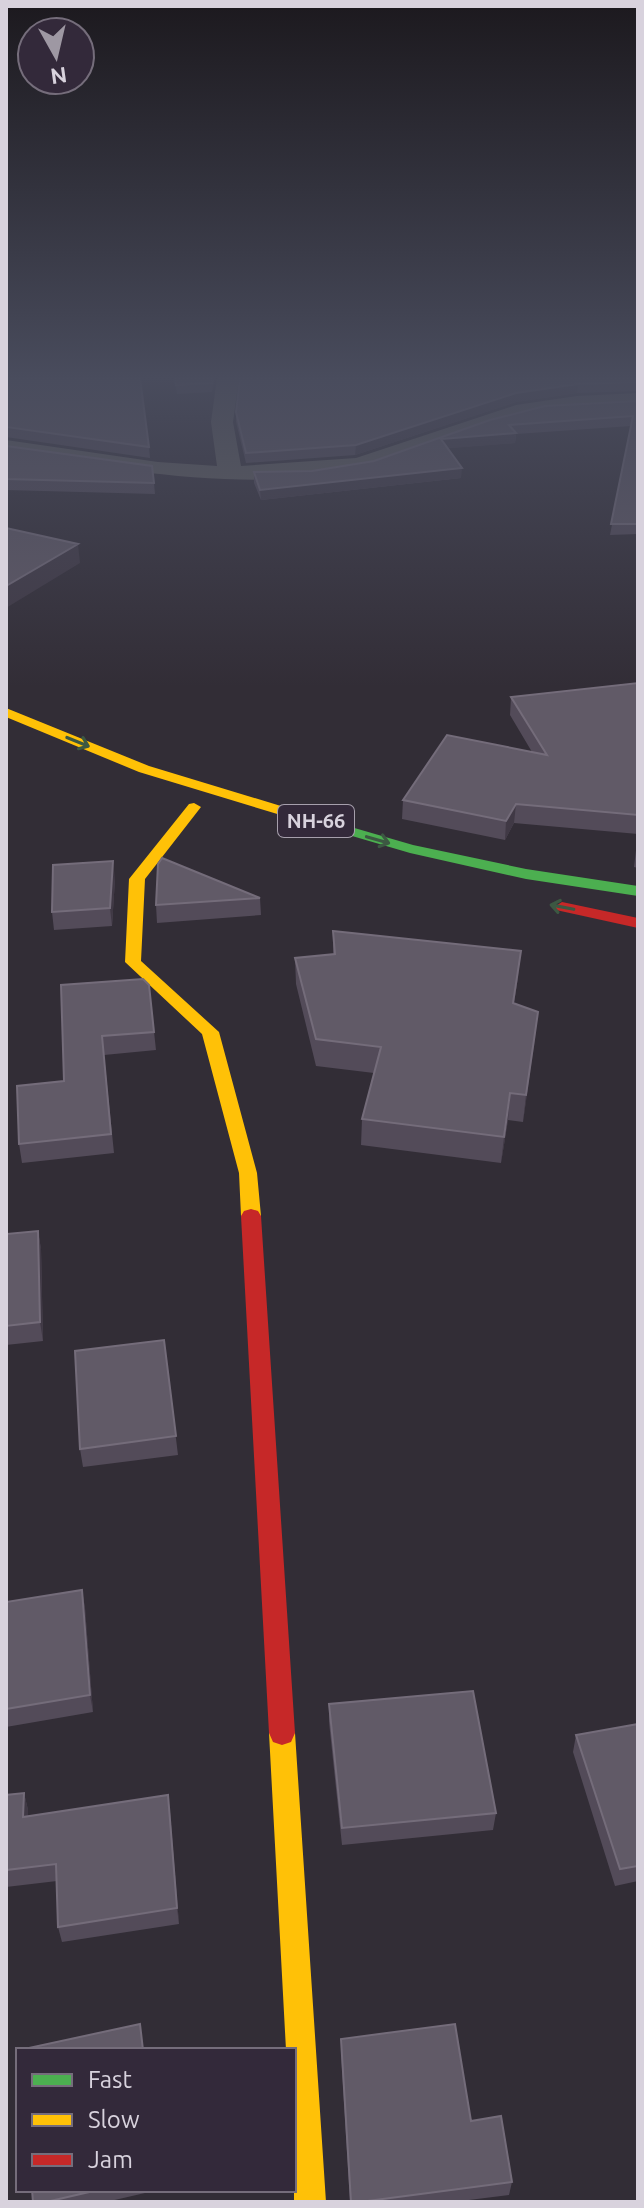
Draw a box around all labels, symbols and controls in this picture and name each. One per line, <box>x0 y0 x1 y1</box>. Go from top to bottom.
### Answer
north arrow <box>16 16 96 96</box>
text: N <box>49 63 69 90</box>
one-way arrow <box>65 735 90 750</box>
road number: NH-66 <box>278 805 354 837</box>
one-way arrow <box>365 833 391 848</box>
one-way arrow <box>549 899 575 914</box>
legend <box>16 2048 296 2192</box>
text: Fast <box>88 2066 132 2093</box>
text: Slow <box>88 2106 140 2133</box>
text: Jam <box>88 2146 133 2173</box>

